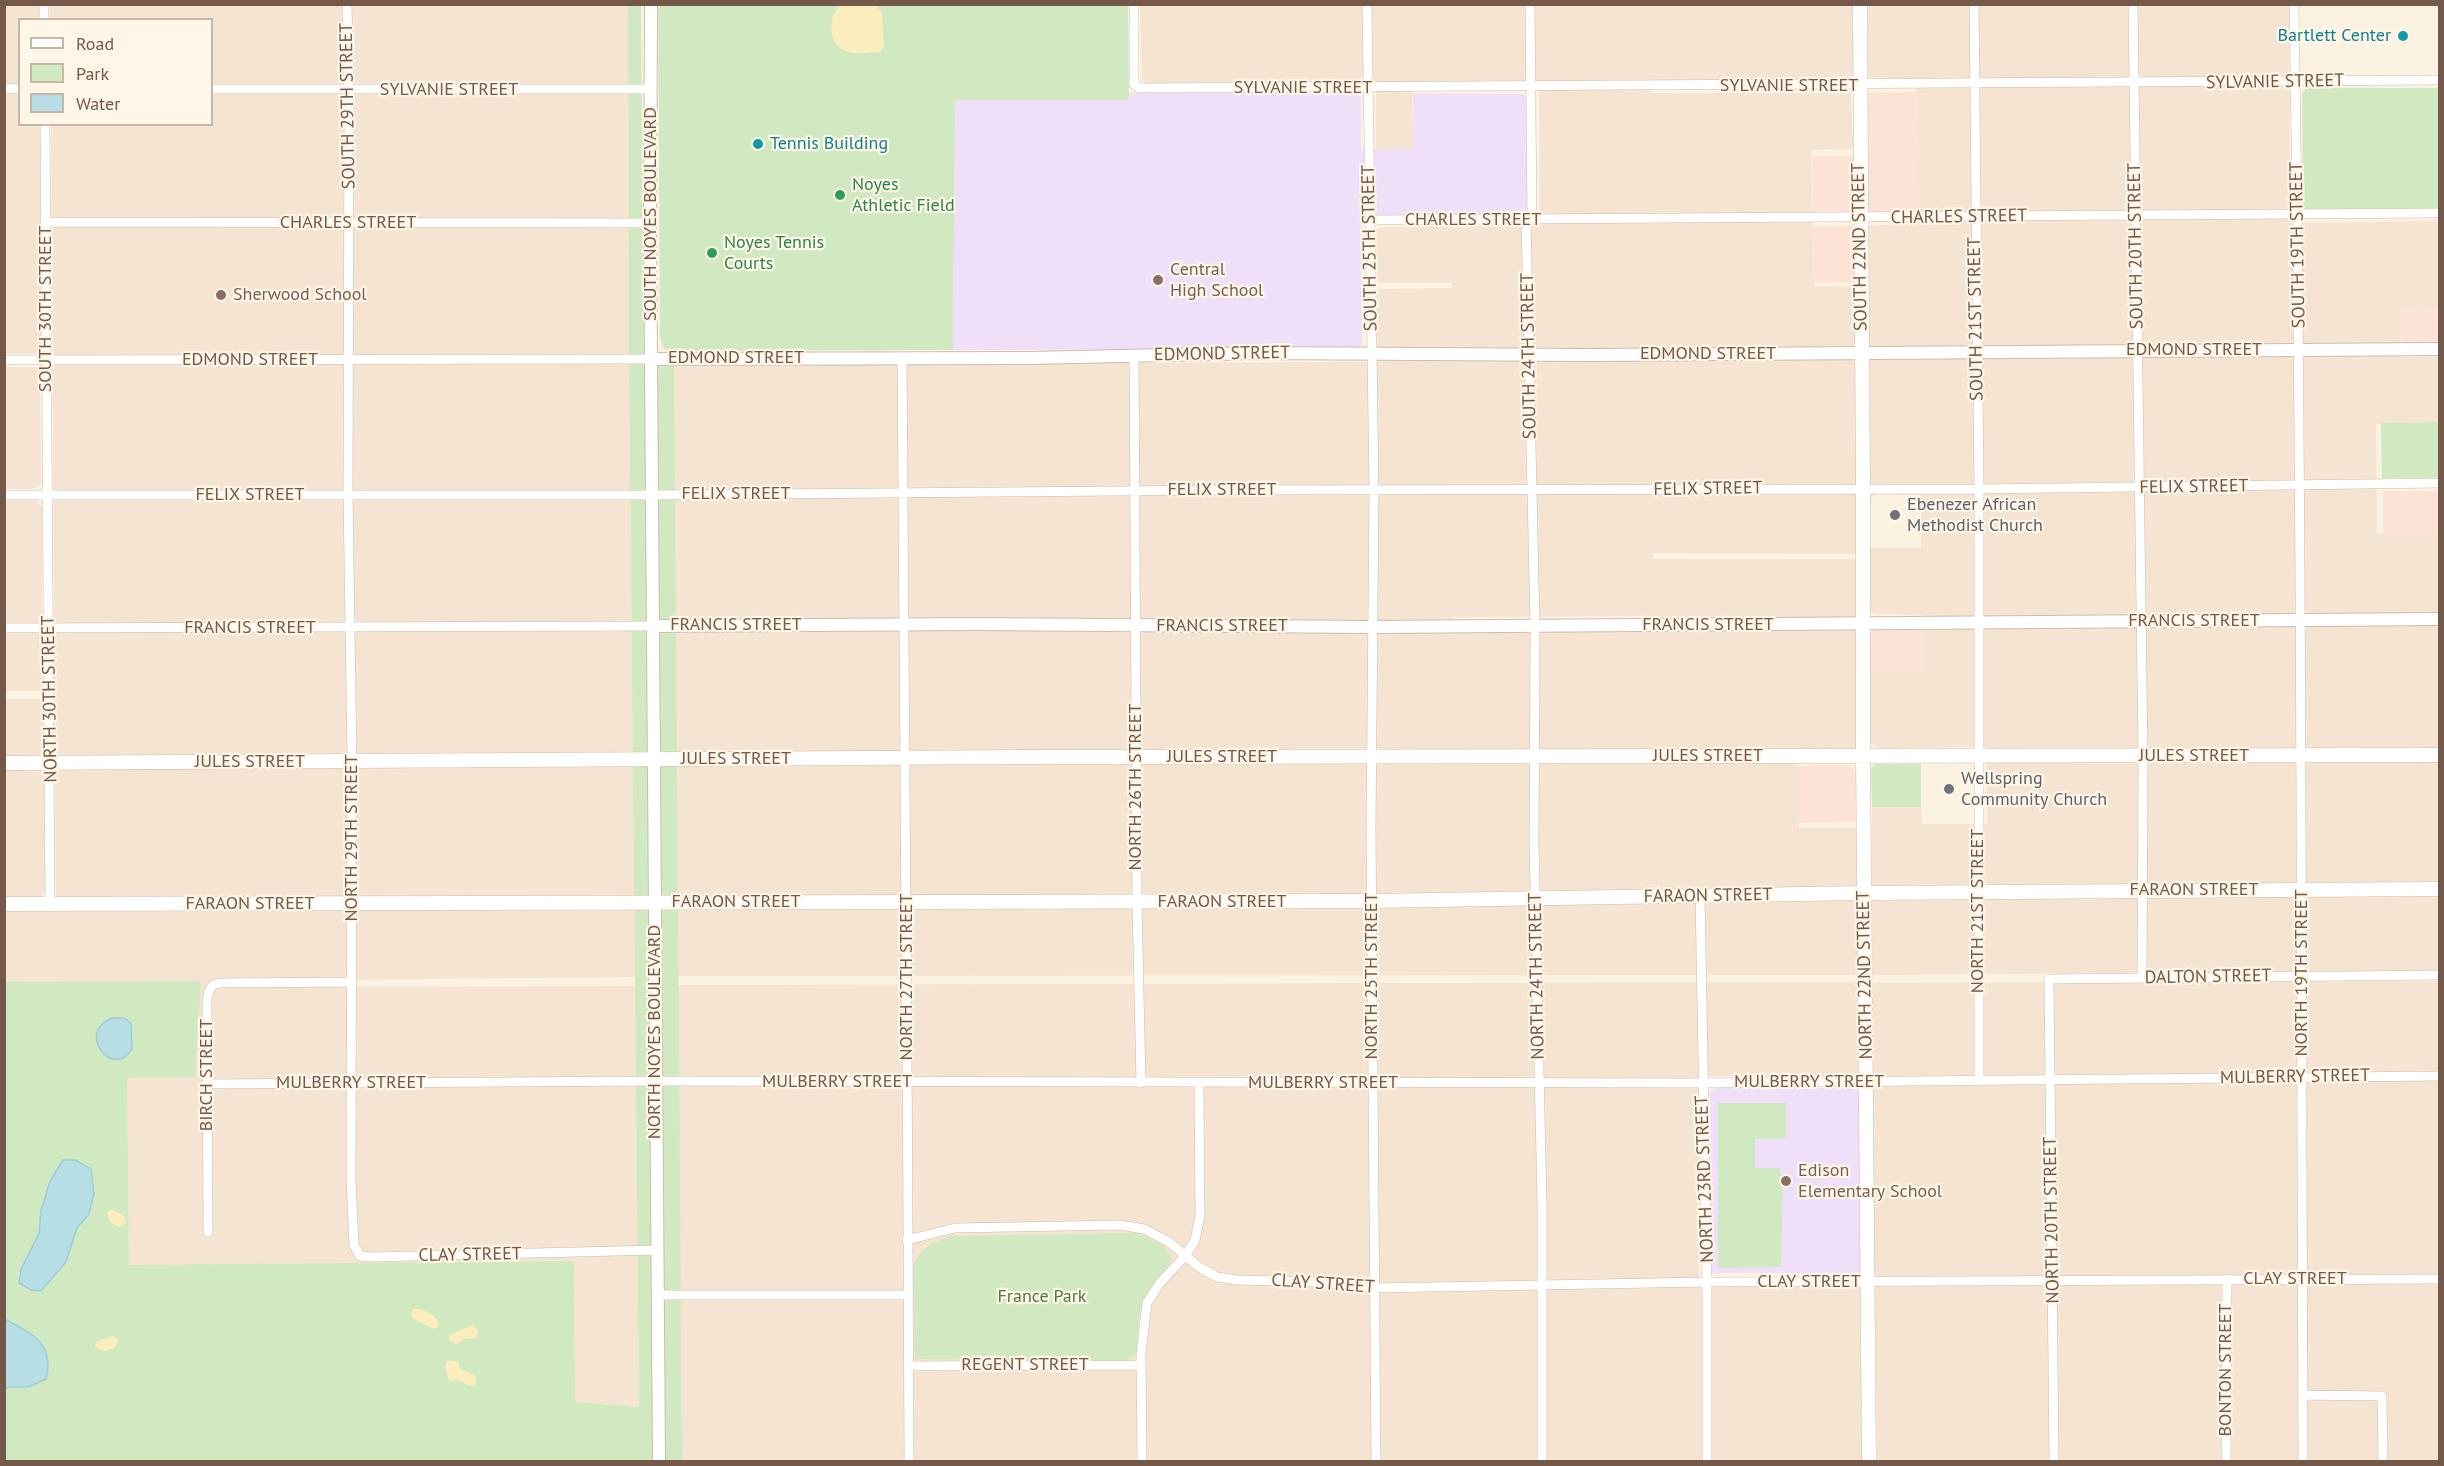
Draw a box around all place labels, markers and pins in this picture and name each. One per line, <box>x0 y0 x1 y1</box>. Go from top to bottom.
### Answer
place label: Bartlett Center <box>2278 25 2391 47</box>
marker: Bartlett Center <box>2396 29 2410 43</box>
place label: Tennis Building <box>770 133 888 155</box>
marker: Tennis Building <box>751 137 765 151</box>
place label: Noyes Athletic Field <box>852 174 955 216</box>
marker: Noyes Athletic Field <box>833 188 847 202</box>
place label: Noyes Tennis Courts <box>724 232 824 274</box>
marker: Noyes Tennis Courts <box>705 246 719 260</box>
place label: Central High School <box>1170 259 1263 302</box>
marker: Central High School <box>1151 273 1165 287</box>
place label: Sherwood School <box>233 284 367 306</box>
marker: Sherwood School <box>214 288 228 302</box>
place label: Ebenezer African Methodist Church <box>1907 494 2043 536</box>
marker: Ebenezer African Methodist Church <box>1888 508 1902 522</box>
place label: Wellspring Community Church <box>1961 768 2107 810</box>
marker: Wellspring Community Church <box>1942 782 1956 796</box>
place label: Edison Elementary School <box>1798 1160 1942 1202</box>
marker: Edison Elementary School <box>1779 1174 1793 1188</box>

